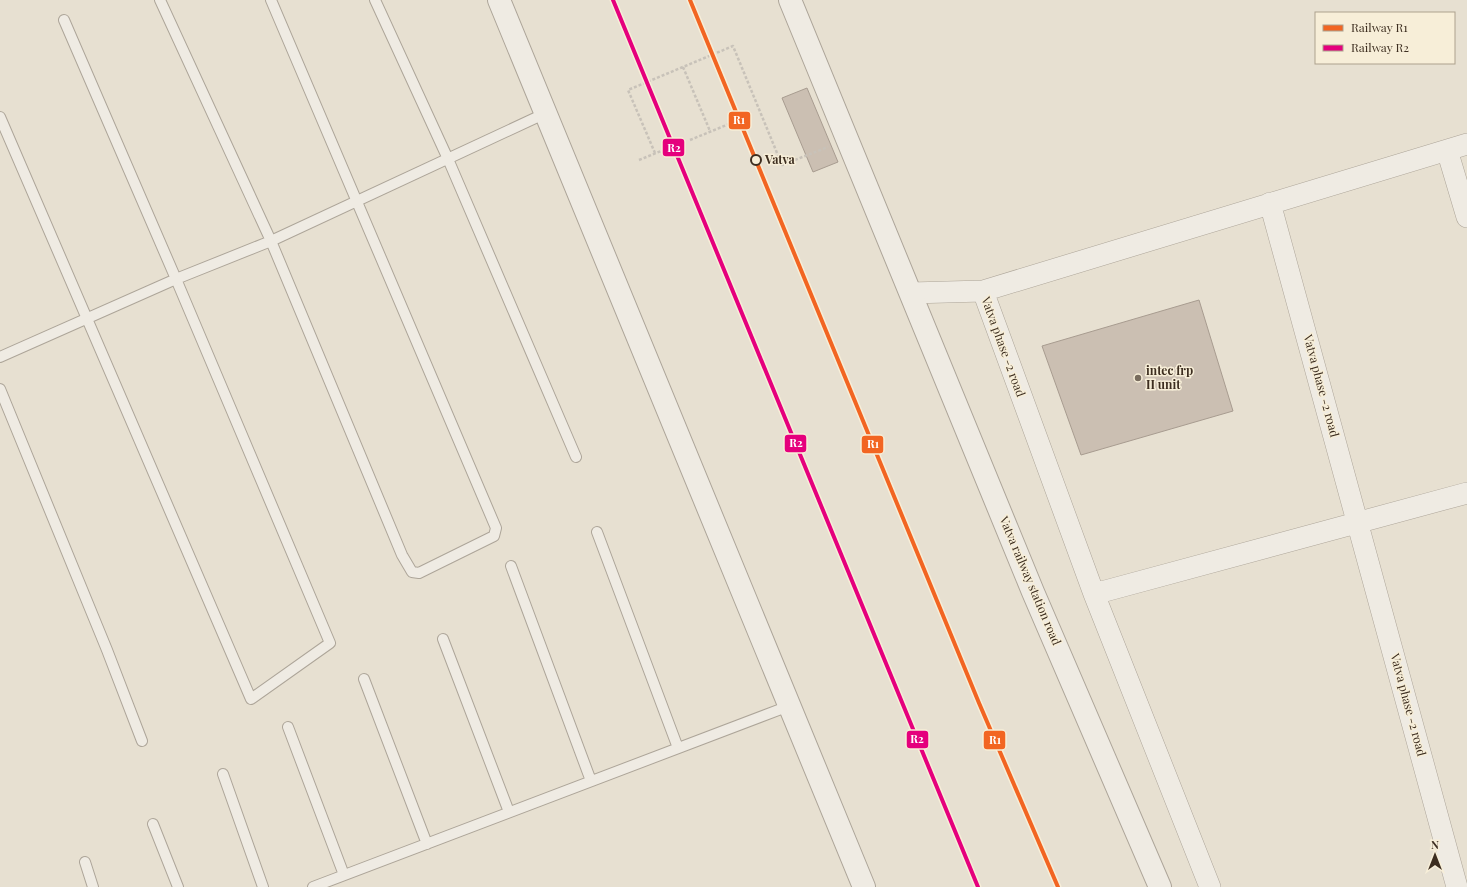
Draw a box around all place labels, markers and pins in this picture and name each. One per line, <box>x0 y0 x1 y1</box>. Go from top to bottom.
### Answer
place label: Vatva <box>764 151 796 167</box>
marker: Vatva <box>750 154 762 166</box>
place label: intec frp II unit <box>1146 362 1193 392</box>
marker: intec frp II unit <box>1133 373 1143 383</box>

